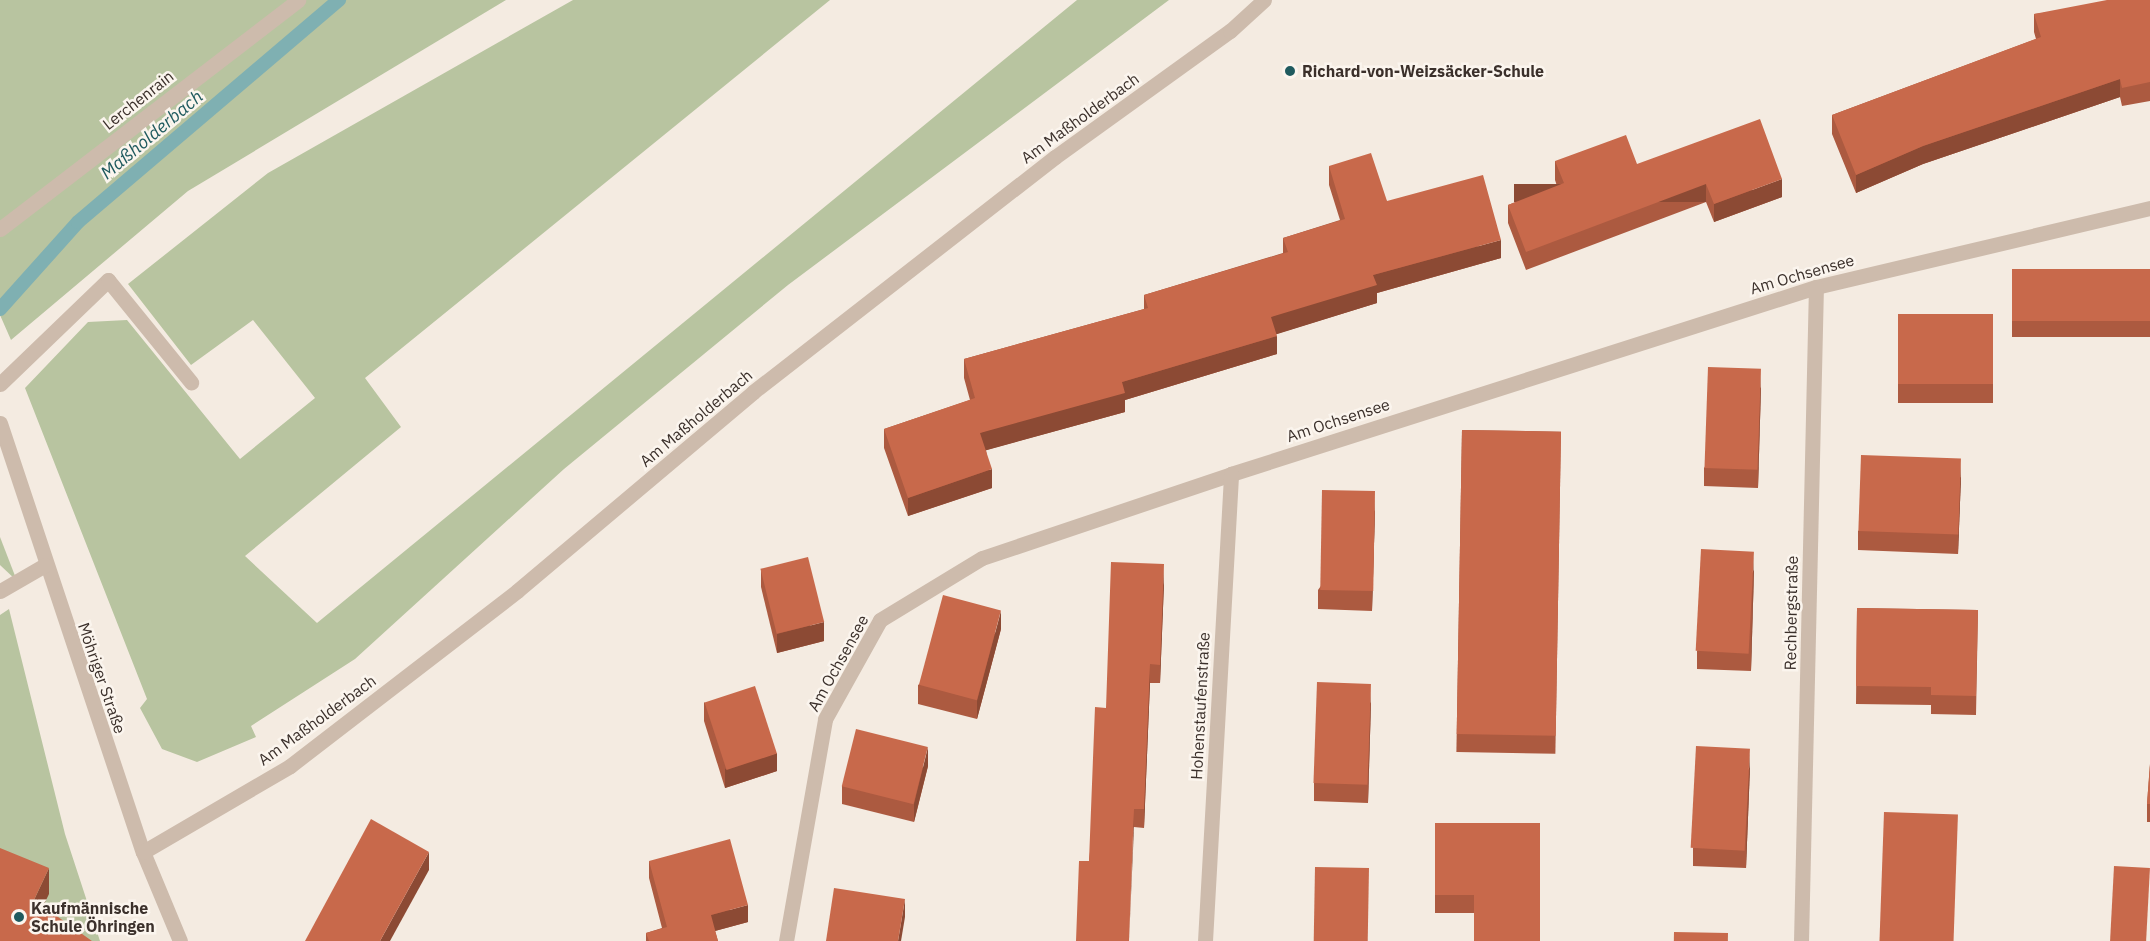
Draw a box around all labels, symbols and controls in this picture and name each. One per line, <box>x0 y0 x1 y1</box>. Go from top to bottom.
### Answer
place label: Richard-von-Weizsäcker-Schule <box>1302 61 1544 81</box>
marker: Richard-von-Weizsäcker-Schule <box>1283 64 1297 78</box>
street label: Lerchenrain <box>99 66 177 134</box>
street label: Am Maßholderbach <box>1017 69 1143 167</box>
water label: Maßholderbach <box>96 86 208 184</box>
street label: Am Ochsensee <box>1748 250 1856 298</box>
street label: Am Maßholderbach <box>636 365 756 471</box>
street label: Am Ochsensee <box>1284 394 1392 446</box>
street label: Rechbergstraße <box>1780 556 1802 670</box>
street label: Am Ochsensee <box>804 611 872 715</box>
street label: Möhriger Straße <box>74 620 130 736</box>
street label: Hohenstaufenstraße <box>1187 632 1213 780</box>
street label: Am Maßholderbach <box>254 671 380 769</box>
place label: Kaufmännische Schule Öhringen <box>31 898 155 936</box>
marker: Kaufmännische Schule Öhringen <box>12 910 26 924</box>

